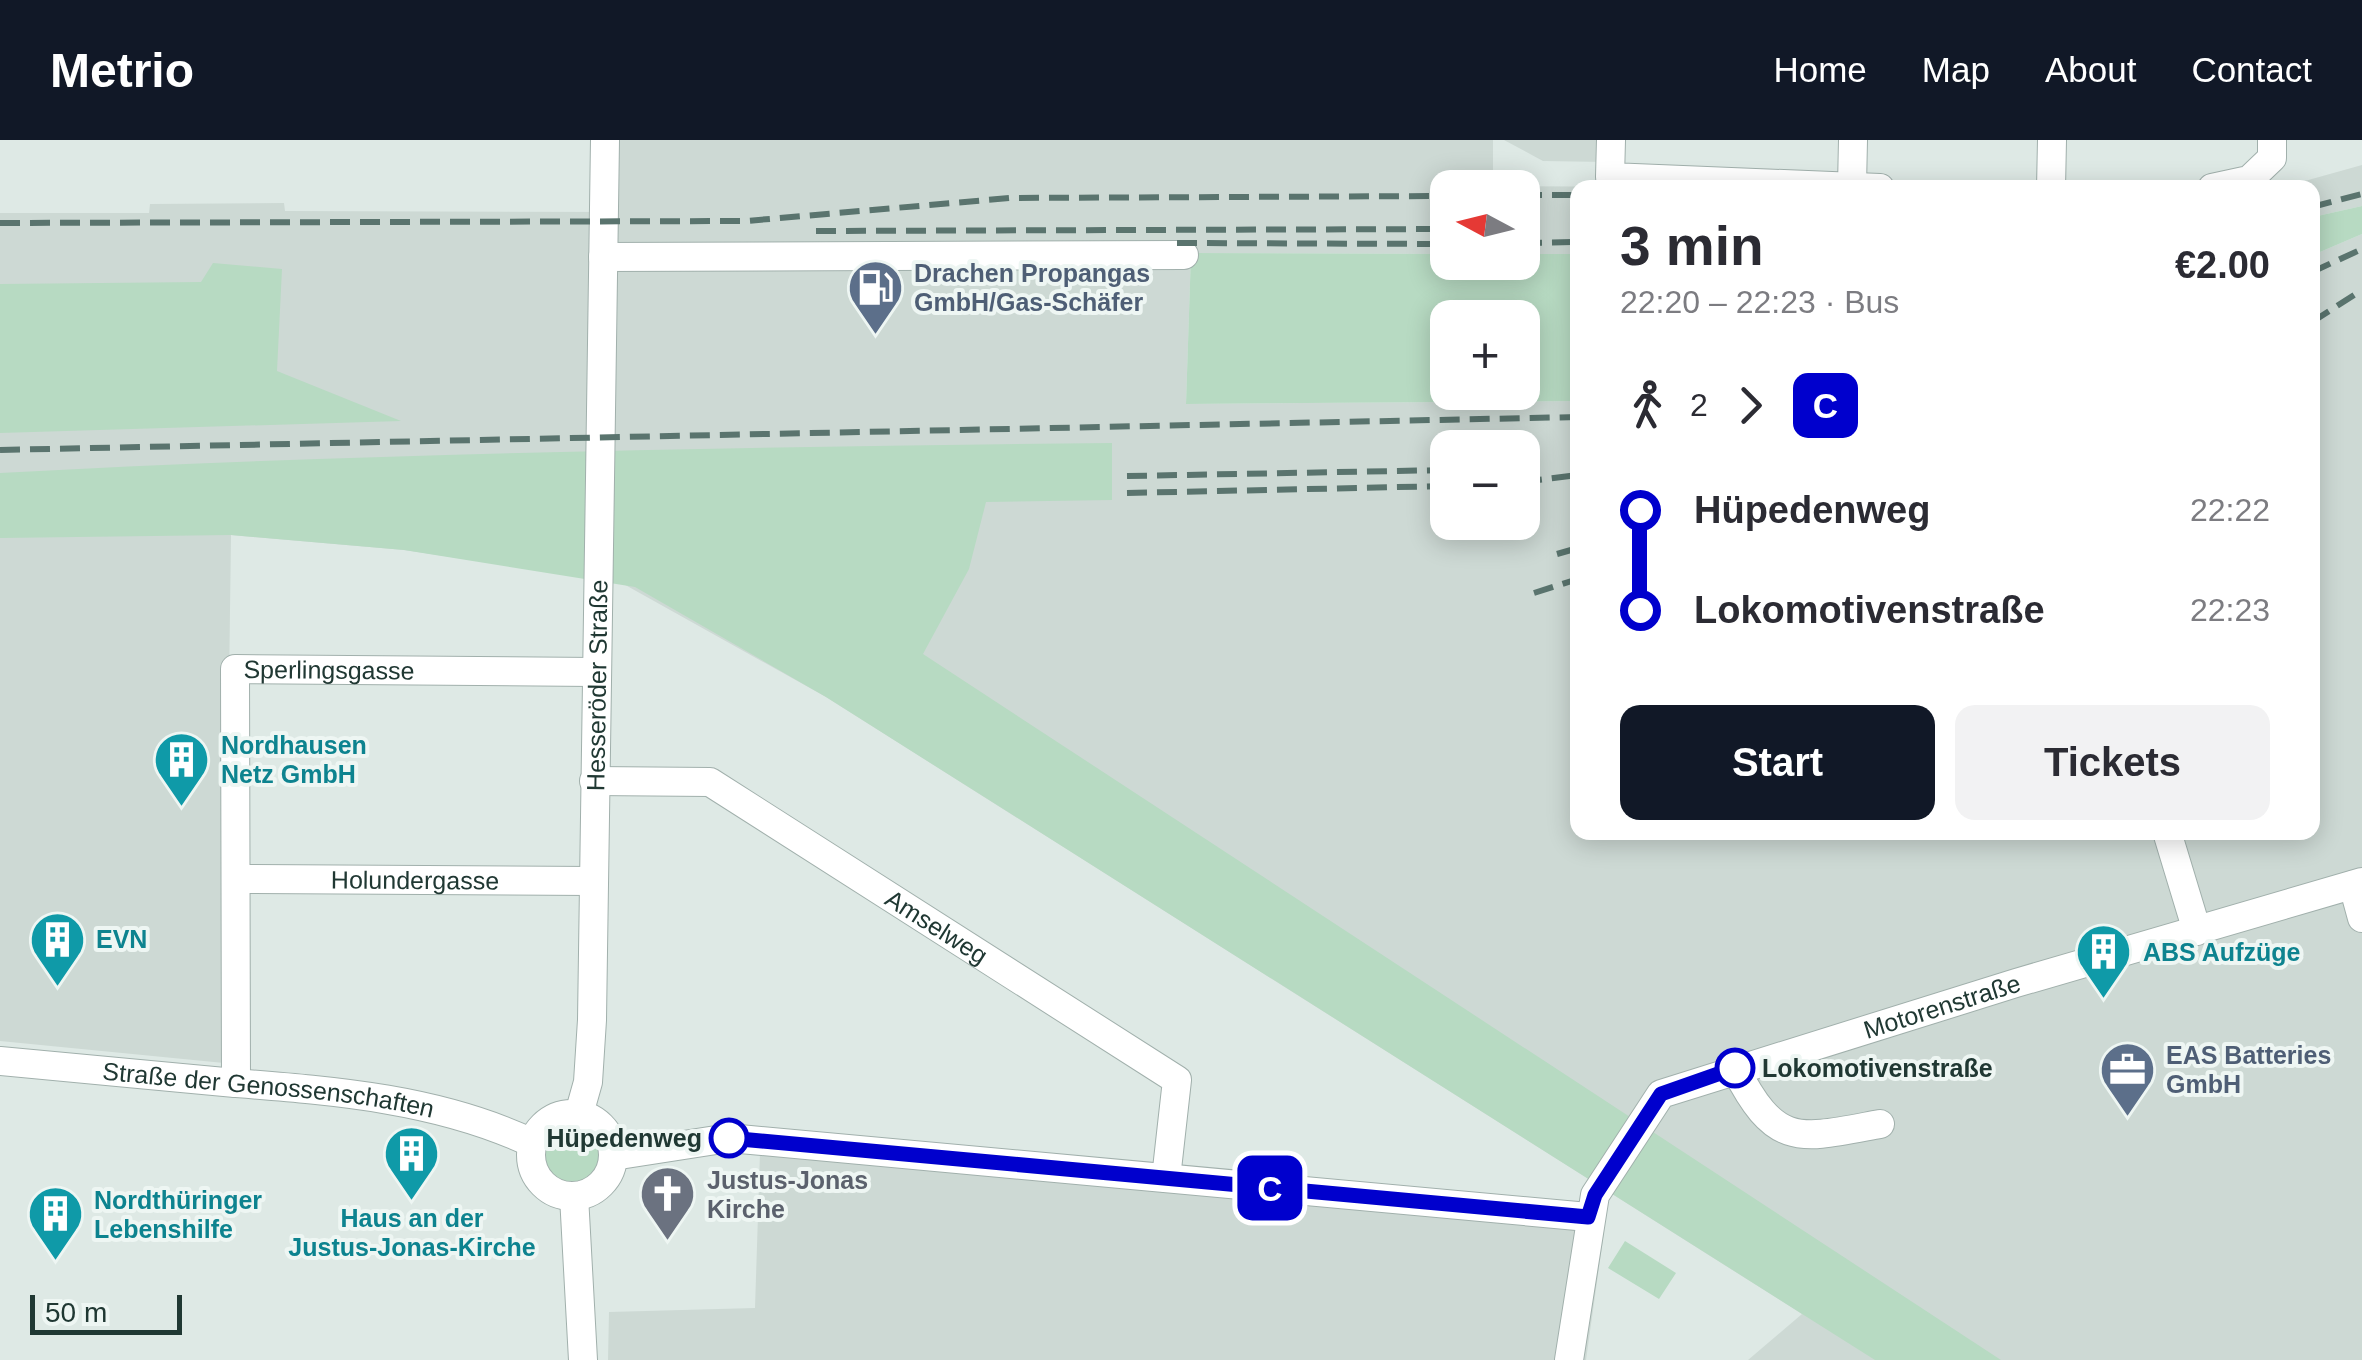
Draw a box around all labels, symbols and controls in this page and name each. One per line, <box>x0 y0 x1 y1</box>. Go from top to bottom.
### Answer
text: Metrio <box>50 44 194 97</box>
text: Home <box>1773 50 1867 89</box>
text: Map <box>1922 50 1990 89</box>
text: About <box>2045 50 2136 89</box>
text: Contact <box>2191 50 2312 89</box>
north arrow <box>1430 170 1540 280</box>
map controls <box>1430 170 1540 540</box>
text: 3 min <box>1620 215 1764 277</box>
text: €2.00 <box>2175 244 2270 286</box>
fuel station icon: Drachen Propangas GmbH/Gas-Schäfer <box>845 257 905 336</box>
place label: Drachen Propangas GmbH/Gas-Schäfer <box>914 259 1150 316</box>
text: 22:20 – 22:23 · Bus <box>1620 284 1899 320</box>
button: + <box>1430 300 1540 410</box>
icon: walk <box>1620 378 1675 433</box>
icon: forward <box>1723 378 1778 433</box>
text: C <box>1813 386 1838 425</box>
text: 2 <box>1690 387 1708 423</box>
button: − <box>1430 430 1540 540</box>
text: Hüpedenweg <box>1694 489 1930 531</box>
text: 22:22 <box>2190 492 2270 528</box>
street label: Hesseröder Straße <box>581 580 613 791</box>
text: Lokomotivenstraße <box>1694 589 2045 631</box>
text: 22:23 <box>2190 592 2270 628</box>
street label: Sperlingsgasse <box>243 655 415 684</box>
button: Start <box>1620 705 1935 820</box>
button: Tickets <box>1955 705 2270 820</box>
building icon: Nordhausen Netz GmbH <box>152 729 212 808</box>
place label: Nordhausen Netz GmbH <box>221 731 367 788</box>
street label: Holundergasse <box>331 866 499 894</box>
street label: Amselweg <box>881 884 993 970</box>
building icon: EVN <box>27 909 87 988</box>
building icon: ABS Aufzüge <box>2074 922 2134 1001</box>
place label: EVN <box>96 925 147 953</box>
place label: ABS Aufzüge <box>2143 938 2300 966</box>
street label: Motorenstraße <box>1860 969 2024 1044</box>
office icon: EAS Batteries GmbH <box>2097 1039 2157 1118</box>
place label: EAS Batteries GmbH <box>2166 1041 2331 1098</box>
marker: Lokomotivenstraße <box>1716 1049 1754 1087</box>
place label: Lokomotivenstraße <box>1762 1054 1993 1082</box>
street label: Straße der Genossenschaften <box>101 1057 437 1123</box>
marker: Hüpedenweg <box>710 1119 748 1157</box>
building icon: Haus an der Justus-Jonas-Kirche <box>382 1124 442 1203</box>
place label: Hüpedenweg <box>546 1124 702 1152</box>
line badge: C <box>1238 1156 1302 1220</box>
church icon: Justus-Jonas Kirche <box>638 1164 698 1243</box>
place label: Justus-Jonas Kirche <box>707 1166 868 1223</box>
text: C <box>1257 1169 1283 1208</box>
building icon: Nordthüringer Lebenshilfe <box>25 1184 85 1263</box>
place label: Nordthüringer Lebenshilfe <box>94 1186 262 1243</box>
place label: Haus an der Justus-Jonas-Kirche <box>288 1204 536 1261</box>
scale bar <box>30 1290 182 1334</box>
text: 50 m <box>45 1297 107 1328</box>

